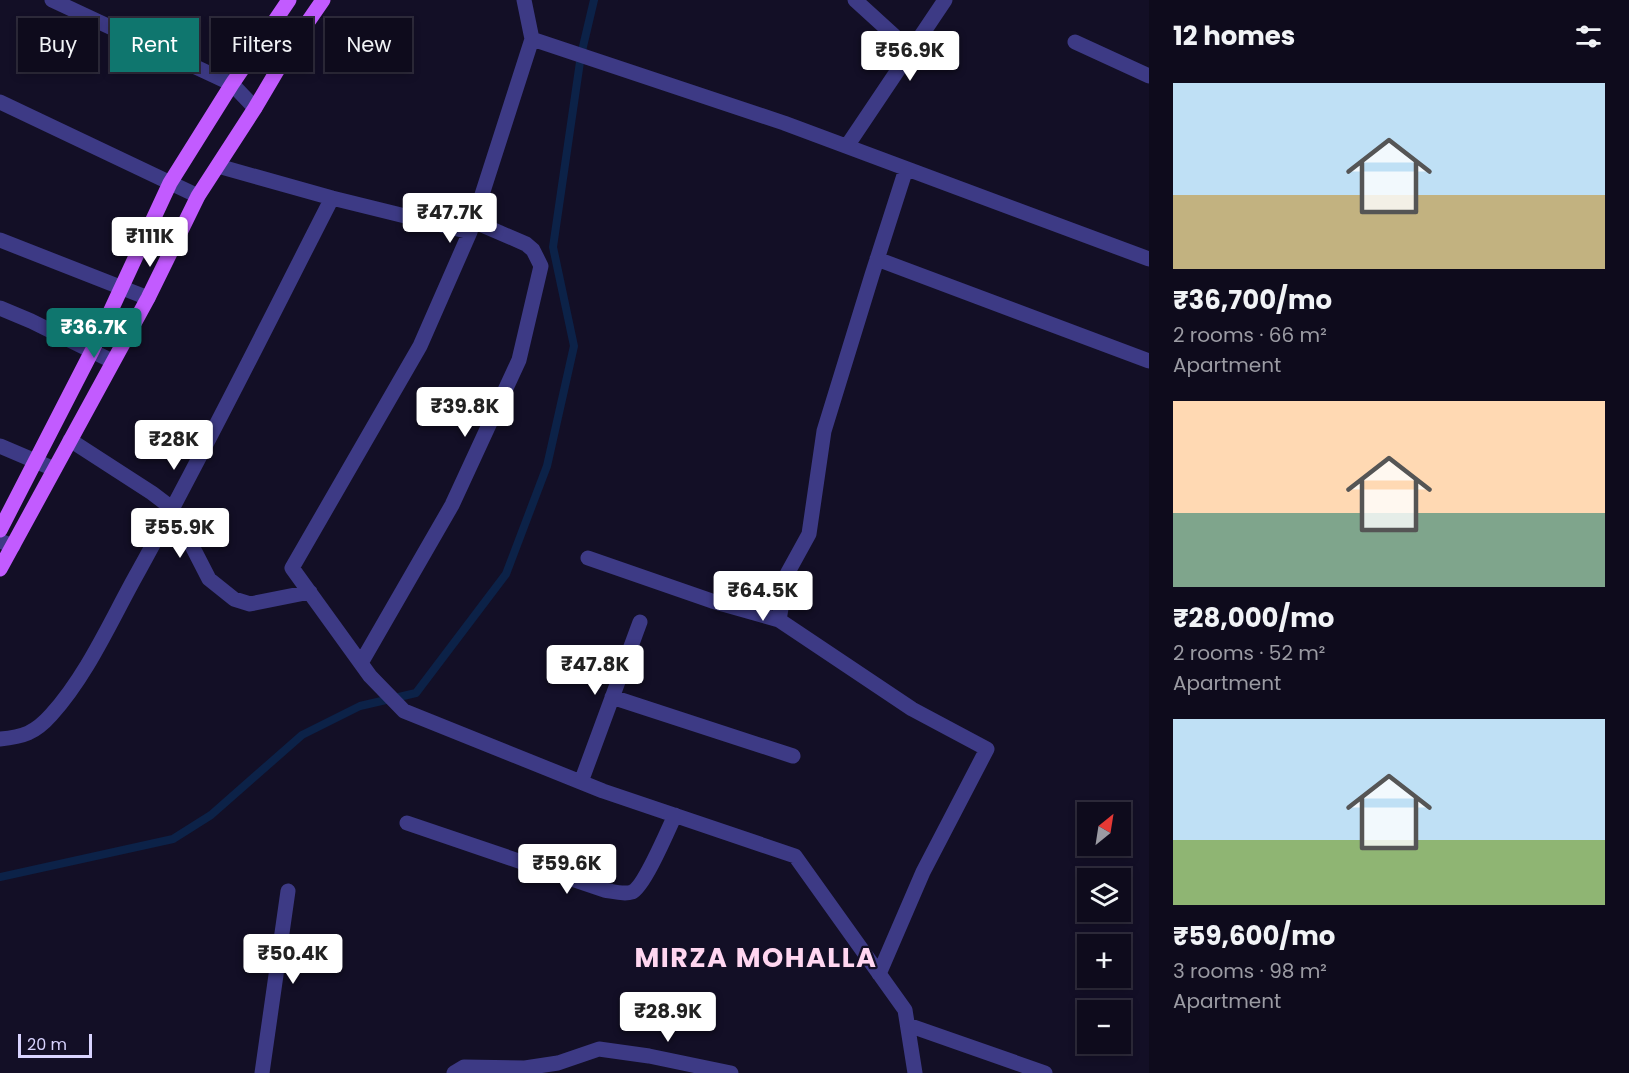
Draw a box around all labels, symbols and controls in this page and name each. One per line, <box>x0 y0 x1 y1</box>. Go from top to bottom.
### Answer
chip: Buy <box>18 18 98 72</box>
chip: Rent <box>110 18 199 72</box>
chip: Filters <box>211 18 313 72</box>
chip: New <box>325 18 412 72</box>
text: 12 homes <box>1173 18 1295 54</box>
icon: filters <box>1572 20 1605 53</box>
pin: ₹56.9K <box>861 31 959 82</box>
text: ₹56.9K <box>875 36 945 64</box>
icon: home <box>1335 122 1443 230</box>
pin: ₹47.7K <box>401 193 499 244</box>
text: ₹47.7K <box>417 198 483 226</box>
pin: ₹111K <box>108 217 192 268</box>
text: ₹111K <box>126 222 174 250</box>
text: ₹36,700/mo <box>1173 282 1332 318</box>
pin: ₹36.7K <box>45 308 143 359</box>
text: ₹36.7K <box>60 313 128 341</box>
text: 2 rooms · 66 m² <box>1173 321 1327 349</box>
text: Apartment <box>1173 351 1281 379</box>
pin: ₹39.8K <box>416 387 514 438</box>
text: ₹39.8K <box>431 392 499 420</box>
pin: ₹28K <box>138 420 210 471</box>
text: ₹28K <box>149 425 199 453</box>
icon: home <box>1335 440 1443 548</box>
pin: ₹55.9K <box>131 508 229 559</box>
text: ₹55.9K <box>145 513 215 541</box>
pin: ₹64.5K <box>714 571 812 622</box>
text: ₹64.5K <box>728 576 798 604</box>
text: ₹28,000/mo <box>1173 600 1334 636</box>
text: 2 rooms · 52 m² <box>1173 639 1325 667</box>
pin: ₹47.8K <box>546 645 644 696</box>
text: ₹47.8K <box>561 650 629 678</box>
text: Apartment <box>1173 669 1281 697</box>
icon: home <box>1335 758 1443 866</box>
north arrow <box>1077 802 1131 856</box>
map controls <box>1077 802 1131 1054</box>
pin: ₹59.6K <box>518 844 616 895</box>
text: ₹59.6K <box>532 849 602 877</box>
button: layers <box>1077 868 1131 922</box>
text: ₹59,600/mo <box>1173 918 1335 954</box>
pin: ₹50.4K <box>244 934 342 985</box>
button: + <box>1077 934 1131 988</box>
text: ₹50.4K <box>257 939 329 967</box>
district label: MIRZA MOHALLA <box>635 939 877 976</box>
text: 3 rooms · 98 m² <box>1173 957 1327 985</box>
text: Apartment <box>1173 987 1281 1015</box>
pin: ₹28.9K <box>619 992 717 1043</box>
text: ₹28.9K <box>634 997 702 1025</box>
button: − <box>1077 1000 1131 1054</box>
scale bar <box>18 1031 92 1058</box>
text: 20 m <box>27 1033 67 1056</box>

